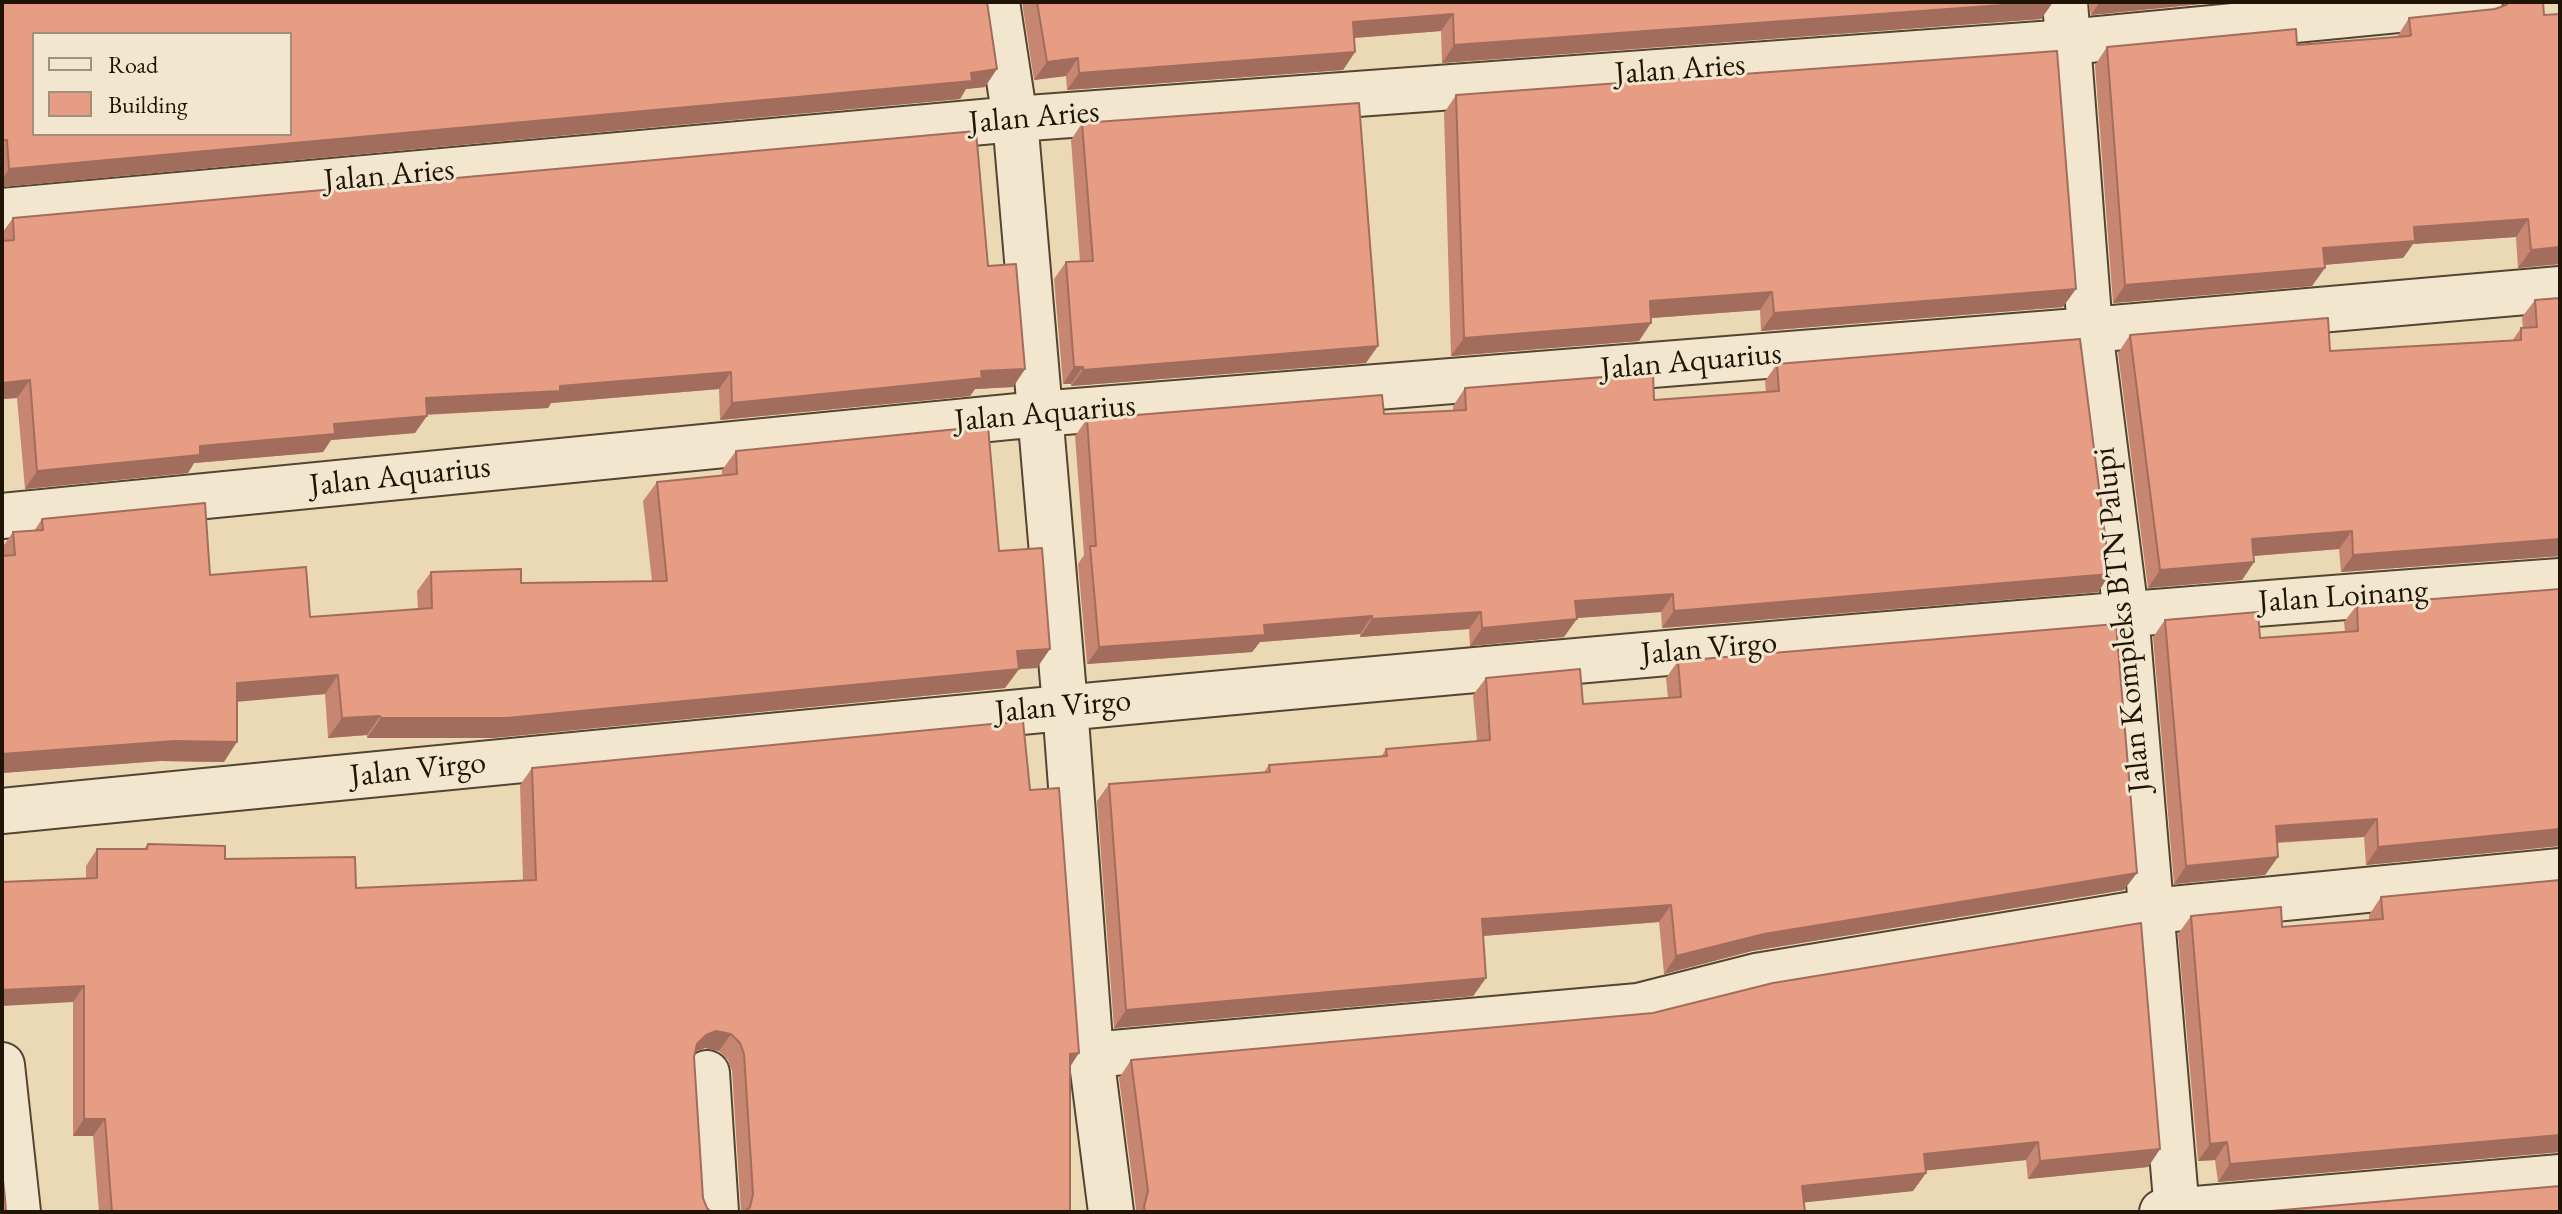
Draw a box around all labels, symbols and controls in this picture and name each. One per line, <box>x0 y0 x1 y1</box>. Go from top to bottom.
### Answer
legend <box>32 32 292 136</box>
street label: Jalan Aries <box>1613 46 1747 94</box>
text: Road <box>108 49 158 80</box>
text: Building <box>108 89 188 120</box>
street label: Jalan Aries <box>967 93 1101 143</box>
street label: Jalan Aries <box>322 151 456 201</box>
street label: Jalan Aquarius <box>1599 335 1783 389</box>
street label: Jalan Aquarius <box>953 387 1137 441</box>
street label: Jalan Kompleks BTN Palupi <box>2086 445 2160 795</box>
street label: Jalan Aquarius <box>308 448 492 506</box>
street label: Jalan Loinang <box>2257 572 2429 622</box>
street label: Jalan Virgo <box>1639 624 1779 674</box>
street label: Jalan Virgo <box>993 682 1133 732</box>
street label: Jalan Virgo <box>348 744 488 796</box>

